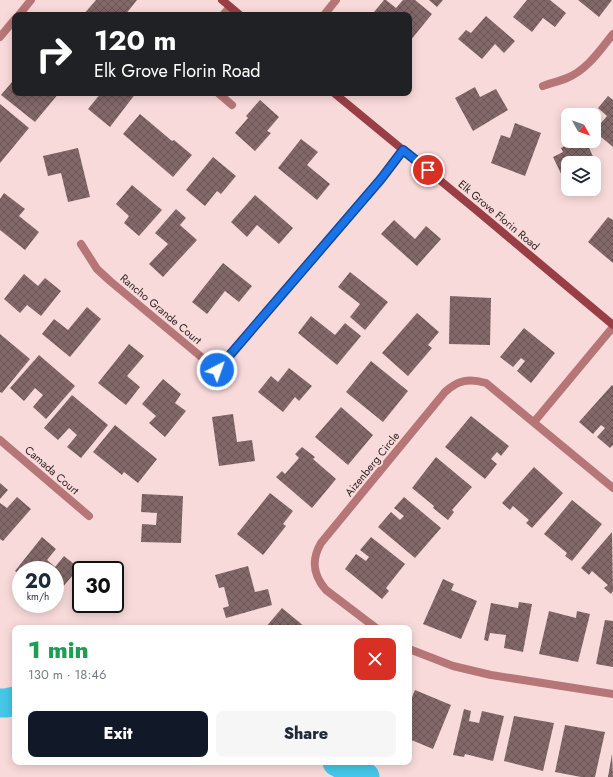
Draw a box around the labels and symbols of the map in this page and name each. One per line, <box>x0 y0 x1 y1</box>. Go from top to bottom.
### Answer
north arrow <box>561 108 601 148</box>
pin <box>411 153 445 187</box>
street label: Elk Grove Florin Road <box>455 176 543 254</box>
street label: Rancho Grande Court <box>117 270 205 348</box>
position arrow <box>196 349 238 391</box>
street label: Aizenberg Circle <box>341 428 403 500</box>
street label: Camada Court <box>21 442 83 498</box>
speed limit sign: 30 <box>72 561 124 613</box>

